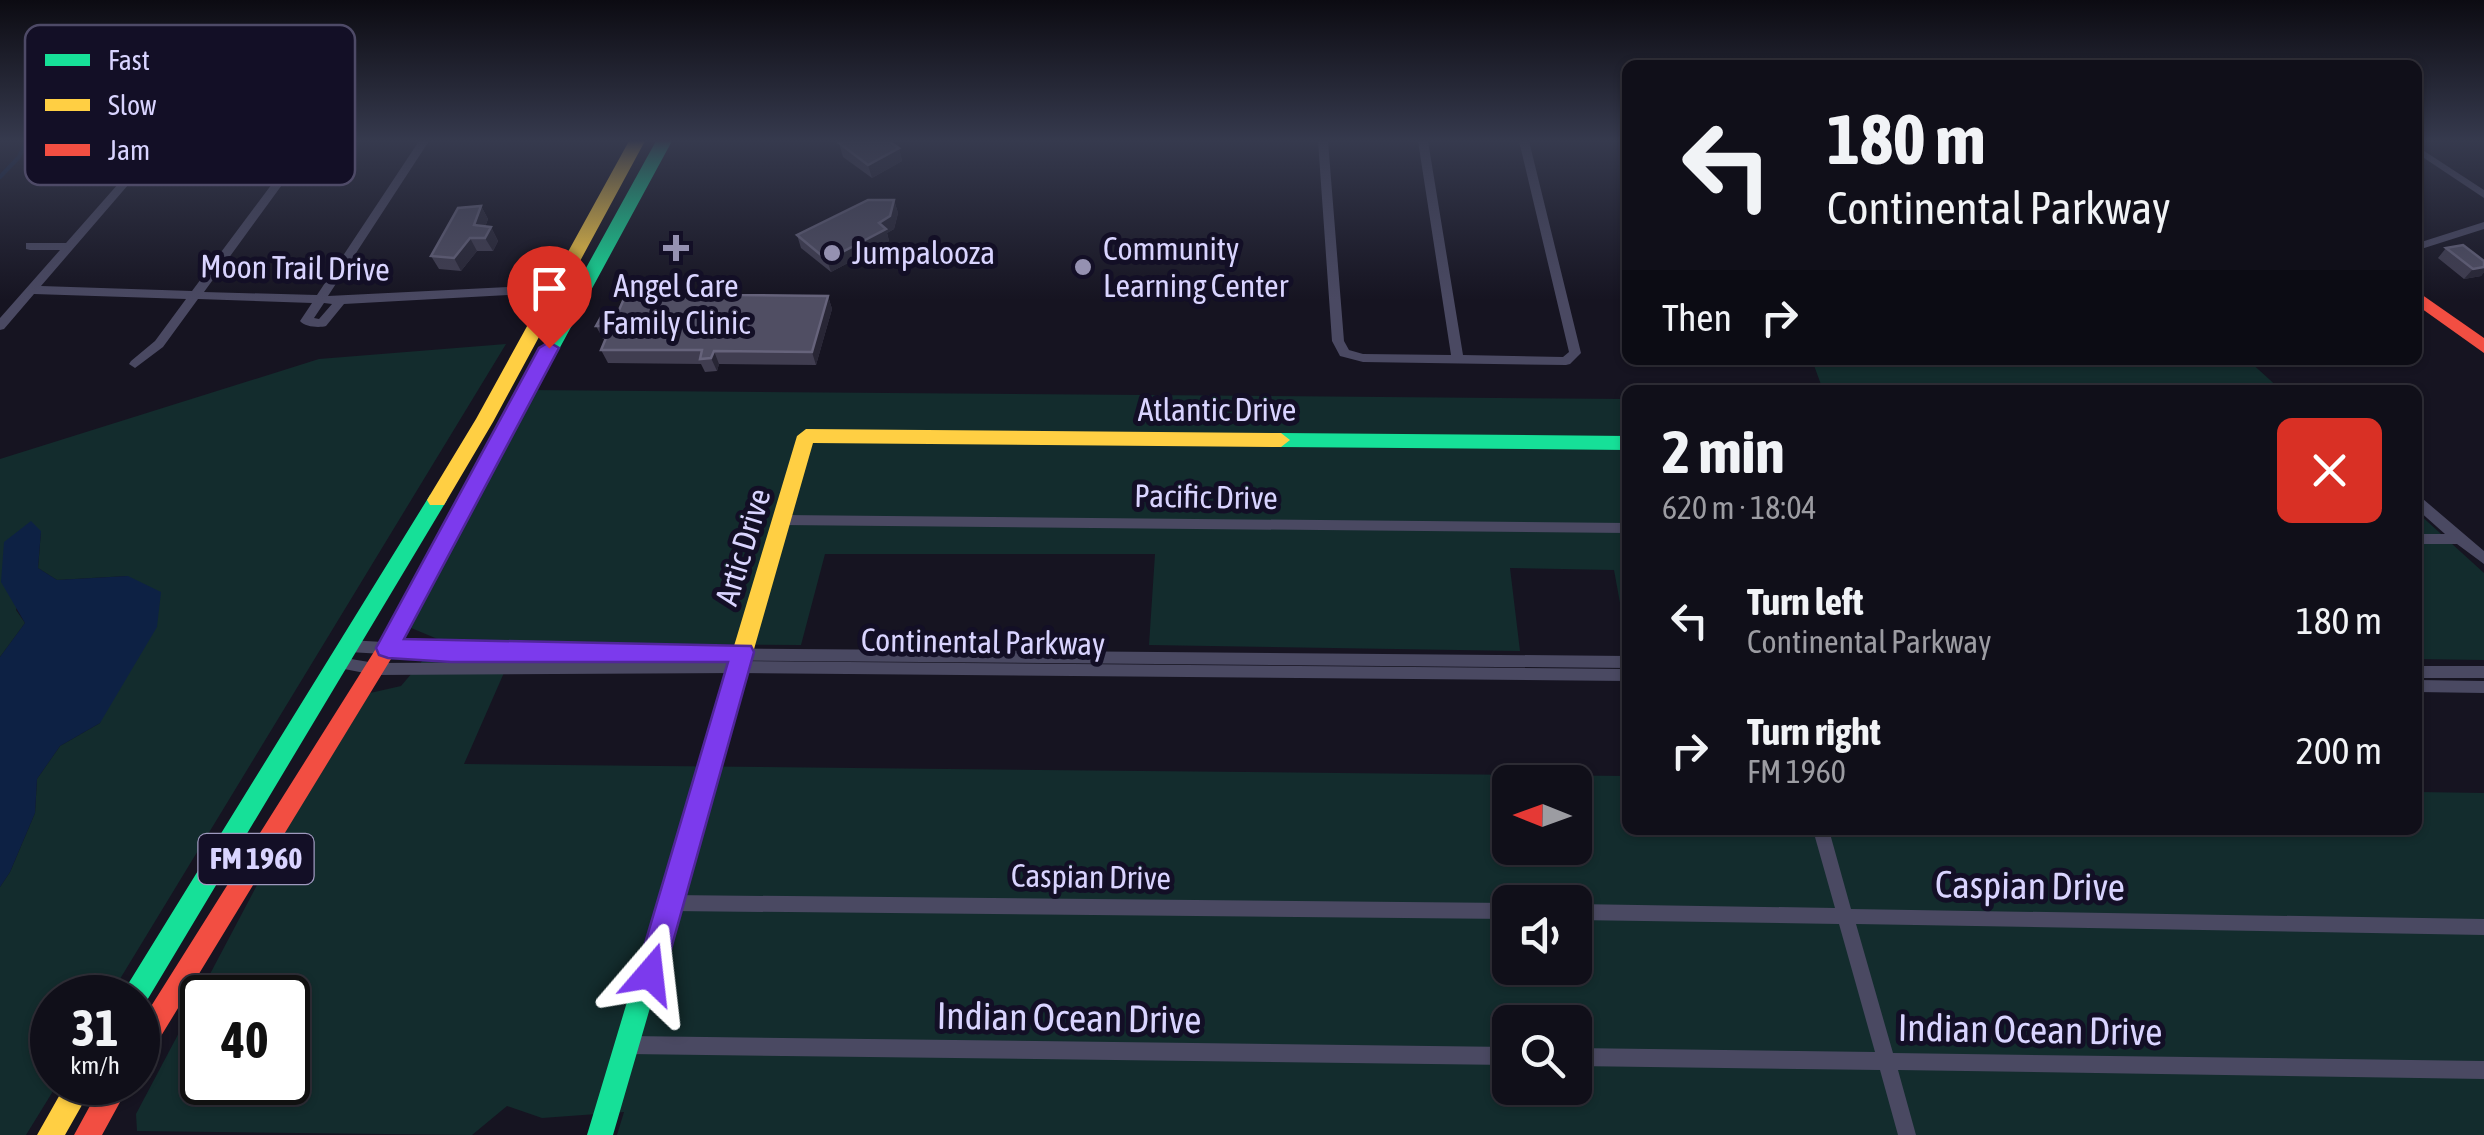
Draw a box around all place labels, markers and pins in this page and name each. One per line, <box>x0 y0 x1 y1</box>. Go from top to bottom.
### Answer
place label: Community Learning Center <box>1103 230 1289 304</box>
place label: Jumpalooza <box>852 234 995 271</box>
marker: Angel Care Family Clinic <box>663 235 689 261</box>
marker: Jumpalooza <box>821 242 843 264</box>
pin <box>507 246 592 349</box>
marker: Community Learning Center <box>1072 256 1094 278</box>
place label: Angel Care Family Clinic <box>602 267 750 341</box>

